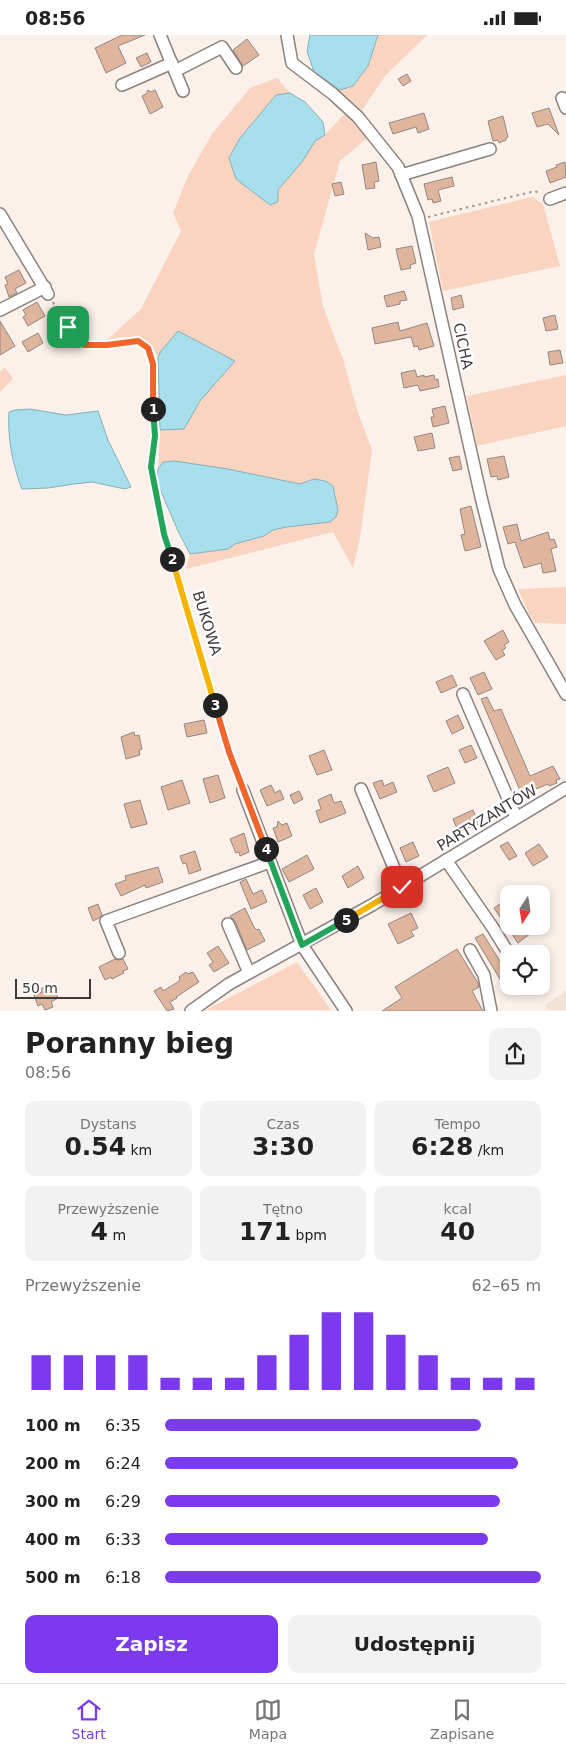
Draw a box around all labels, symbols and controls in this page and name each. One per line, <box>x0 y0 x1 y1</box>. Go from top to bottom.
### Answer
text: 08:56 <box>25 7 85 29</box>
pin <box>47 306 89 348</box>
icon: arrive <box>54 313 82 341</box>
street label: CICHA <box>449 321 477 372</box>
pin: 1 <box>140 397 166 421</box>
text: 1 <box>149 401 158 417</box>
pin: 2 <box>160 547 184 571</box>
text: 2 <box>168 551 177 567</box>
street label: BUKOWA <box>189 589 226 658</box>
pin: 3 <box>202 693 228 717</box>
text: 3 <box>211 697 220 713</box>
street label: PARTYZANTÓW <box>433 780 540 855</box>
pin: 4 <box>254 837 278 861</box>
text: 4 <box>262 841 271 857</box>
pin <box>381 866 423 908</box>
icon: check <box>388 873 416 901</box>
north arrow <box>500 885 550 935</box>
map controls <box>500 885 550 995</box>
pin: 5 <box>334 907 358 933</box>
text: 5 <box>342 912 351 928</box>
button: locate <box>500 945 550 995</box>
scale bar <box>15 976 91 999</box>
text: 50 m <box>22 980 58 996</box>
text: Poranny bieg <box>25 1027 234 1060</box>
button: share <box>489 1028 541 1080</box>
text: 08:56 <box>25 1063 71 1082</box>
text: Dystans <box>80 1116 137 1132</box>
text: Czas <box>266 1116 299 1132</box>
text: Tempo <box>435 1116 481 1132</box>
text: 0.54 <box>64 1132 126 1161</box>
text: 3:30 <box>252 1132 314 1161</box>
text: 6:28 <box>411 1132 473 1161</box>
text: km <box>126 1142 152 1158</box>
text: /km <box>473 1142 504 1158</box>
text: Przewyższenie <box>58 1201 159 1217</box>
text: Tętno <box>263 1201 303 1217</box>
text: kcal <box>444 1201 472 1217</box>
text: 4 <box>91 1217 108 1246</box>
text: 171 <box>239 1217 291 1246</box>
text: 40 <box>440 1217 475 1246</box>
text: m <box>108 1227 126 1243</box>
text: bpm <box>291 1227 327 1243</box>
text: Przewyższenie <box>25 1276 141 1295</box>
text: 62–65 m <box>472 1276 541 1295</box>
text: 100 m <box>25 1416 81 1435</box>
text: 6:35 <box>105 1416 141 1435</box>
text: 200 m <box>25 1454 81 1473</box>
text: 6:24 <box>105 1454 141 1473</box>
text: 300 m <box>25 1492 81 1511</box>
text: 6:29 <box>105 1492 141 1511</box>
text: 400 m <box>25 1530 81 1549</box>
text: 6:33 <box>105 1530 141 1549</box>
text: 500 m <box>25 1568 81 1587</box>
text: 6:18 <box>105 1568 141 1587</box>
button: Zapisz <box>25 1615 278 1673</box>
button: Udostępnij <box>288 1615 541 1673</box>
tab: Start <box>72 1696 106 1742</box>
tab: Mapa <box>249 1696 287 1742</box>
tab: Zapisane <box>430 1696 494 1742</box>

